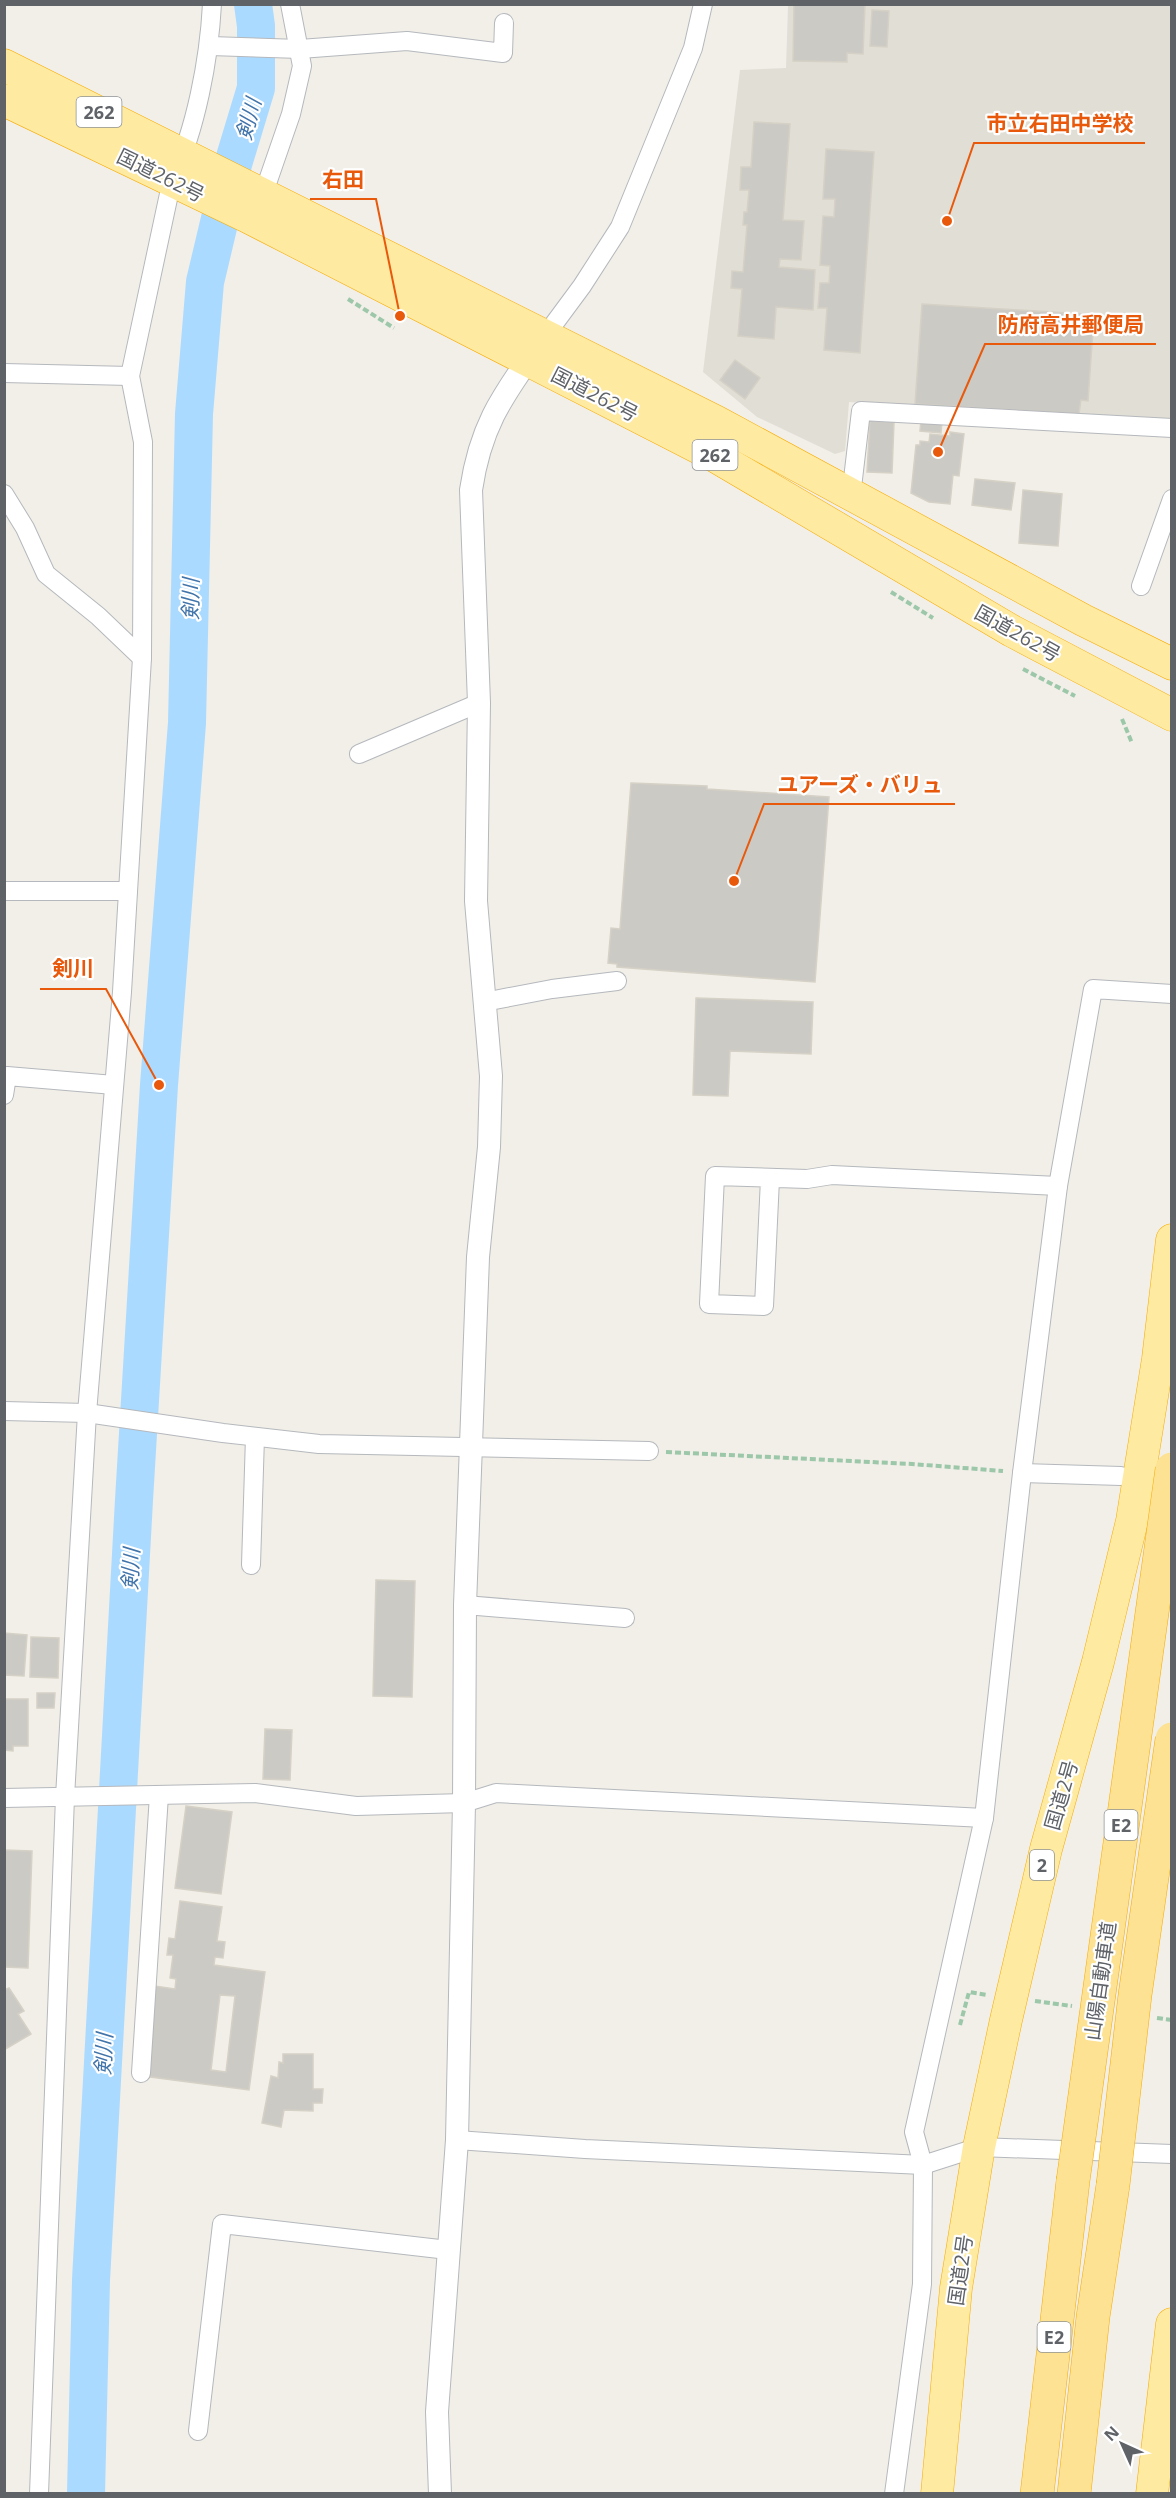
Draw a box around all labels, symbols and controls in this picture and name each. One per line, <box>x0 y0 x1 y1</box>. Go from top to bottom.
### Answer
water label: 剣川 <box>229 93 267 143</box>
road number: 262 <box>76 97 122 127</box>
callout: 市立右田中学校 <box>974 104 1145 143</box>
text: 市立右田中学校 <box>987 109 1134 137</box>
street label: 国道262号 <box>113 142 209 208</box>
callout: 右田 <box>310 160 376 199</box>
text: 右田 <box>322 165 364 193</box>
callout: 防府高井郵便局 <box>985 305 1156 344</box>
text: 防府高井郵便局 <box>998 310 1145 338</box>
street label: 国道262号 <box>547 361 643 427</box>
road number: 262 <box>692 440 738 470</box>
water label: 剣川 <box>176 576 204 620</box>
street label: 国道262号 <box>970 598 1066 668</box>
callout: ユアーズ・バリュ <box>764 765 955 804</box>
text: ユアーズ・バリュ <box>777 770 943 798</box>
callout: 剣川 <box>40 950 106 989</box>
text: 剣川 <box>52 954 94 982</box>
water label: 剣川 <box>115 1545 145 1591</box>
street label: 国道2号 <box>1038 1757 1084 1833</box>
road number: E2 <box>1104 1810 1138 1840</box>
road number: 2 <box>1030 1850 1054 1880</box>
street label: 山陽自動車道 <box>1078 1920 1122 2042</box>
water label: 剣川 <box>88 2030 118 2076</box>
street label: 国道2号 <box>942 2233 978 2307</box>
road number: E2 <box>1038 2322 1070 2352</box>
north arrow <box>1092 2414 1152 2474</box>
text: N <box>1099 2421 1124 2446</box>

